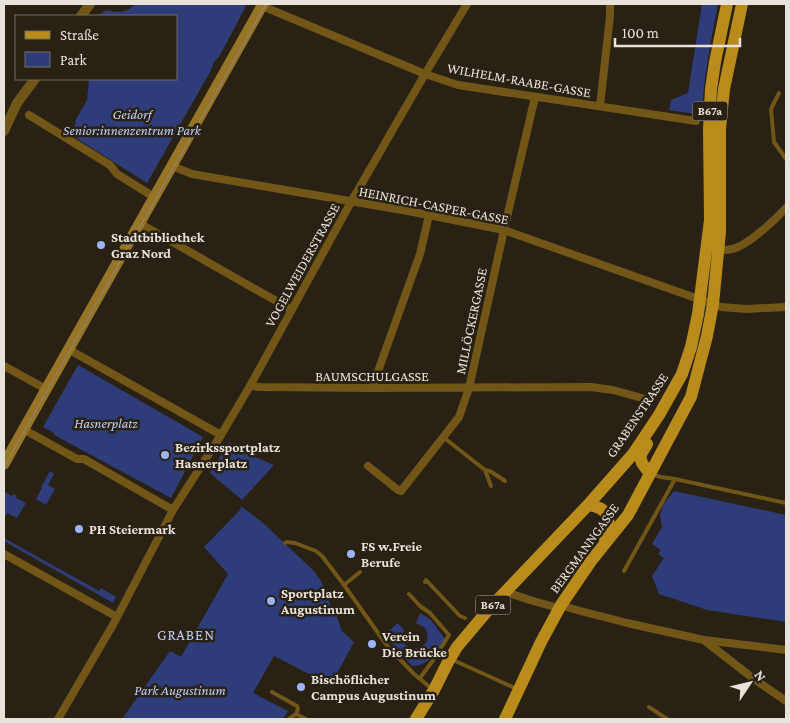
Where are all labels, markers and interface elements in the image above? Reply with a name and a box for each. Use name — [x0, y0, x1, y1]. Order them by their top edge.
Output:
legend — [15, 15, 178, 80]
scale bar — [615, 15, 740, 47]
text: 100 m — [622, 25, 659, 41]
text: Straße — [60, 27, 99, 43]
text: Park — [60, 52, 87, 68]
street label: WILHELM-RAABE-GASSE — [446, 59, 593, 101]
road number: B67a — [692, 102, 728, 120]
park label: Geidorf Senior:innenzentrum Park — [63, 106, 202, 138]
street label: HEINRICH-CASPER-GASSE — [358, 183, 511, 227]
street label: VOGELWEIDERSTRASSE — [261, 200, 343, 330]
place label: Stadtbibliothek Graz Nord — [111, 229, 205, 261]
marker: Stadtbibliothek Graz Nord — [95, 239, 107, 251]
street label: MILLÖCKERGASSE — [452, 266, 490, 376]
street label: BAUMSCHULGASSE — [315, 368, 429, 384]
street label: GRABENSTRASSE — [603, 369, 671, 460]
park label: Hasnerplatz — [74, 415, 138, 431]
place label: Bezirkssportplatz Hasnerplatz — [175, 439, 281, 471]
marker: Bezirkssportplatz Hasnerplatz — [159, 449, 171, 461]
street label: BERGMANNGASSE — [546, 500, 622, 596]
place label: PH Steiermark — [89, 521, 176, 537]
marker: PH Steiermark — [73, 523, 85, 535]
place label: FS w.Freie Berufe — [361, 538, 422, 570]
marker: FS w.Freie Berufe — [345, 548, 357, 560]
place label: Sportplatz Augustinum — [280, 585, 355, 617]
marker: Sportplatz Augustinum — [265, 595, 277, 607]
road number: B67a — [476, 596, 510, 614]
district label: GRABEN — [157, 627, 215, 643]
place label: Verein Die Brücke — [381, 628, 447, 660]
marker: Verein Die Brücke — [366, 638, 378, 650]
north arrow — [725, 658, 775, 708]
text: N — [751, 667, 770, 684]
place label: Bischöflicher Campus Augustinum — [311, 671, 436, 703]
marker: Bischöflicher Campus Augustinum — [295, 681, 307, 693]
park label: Park Augustinum — [134, 682, 226, 698]

